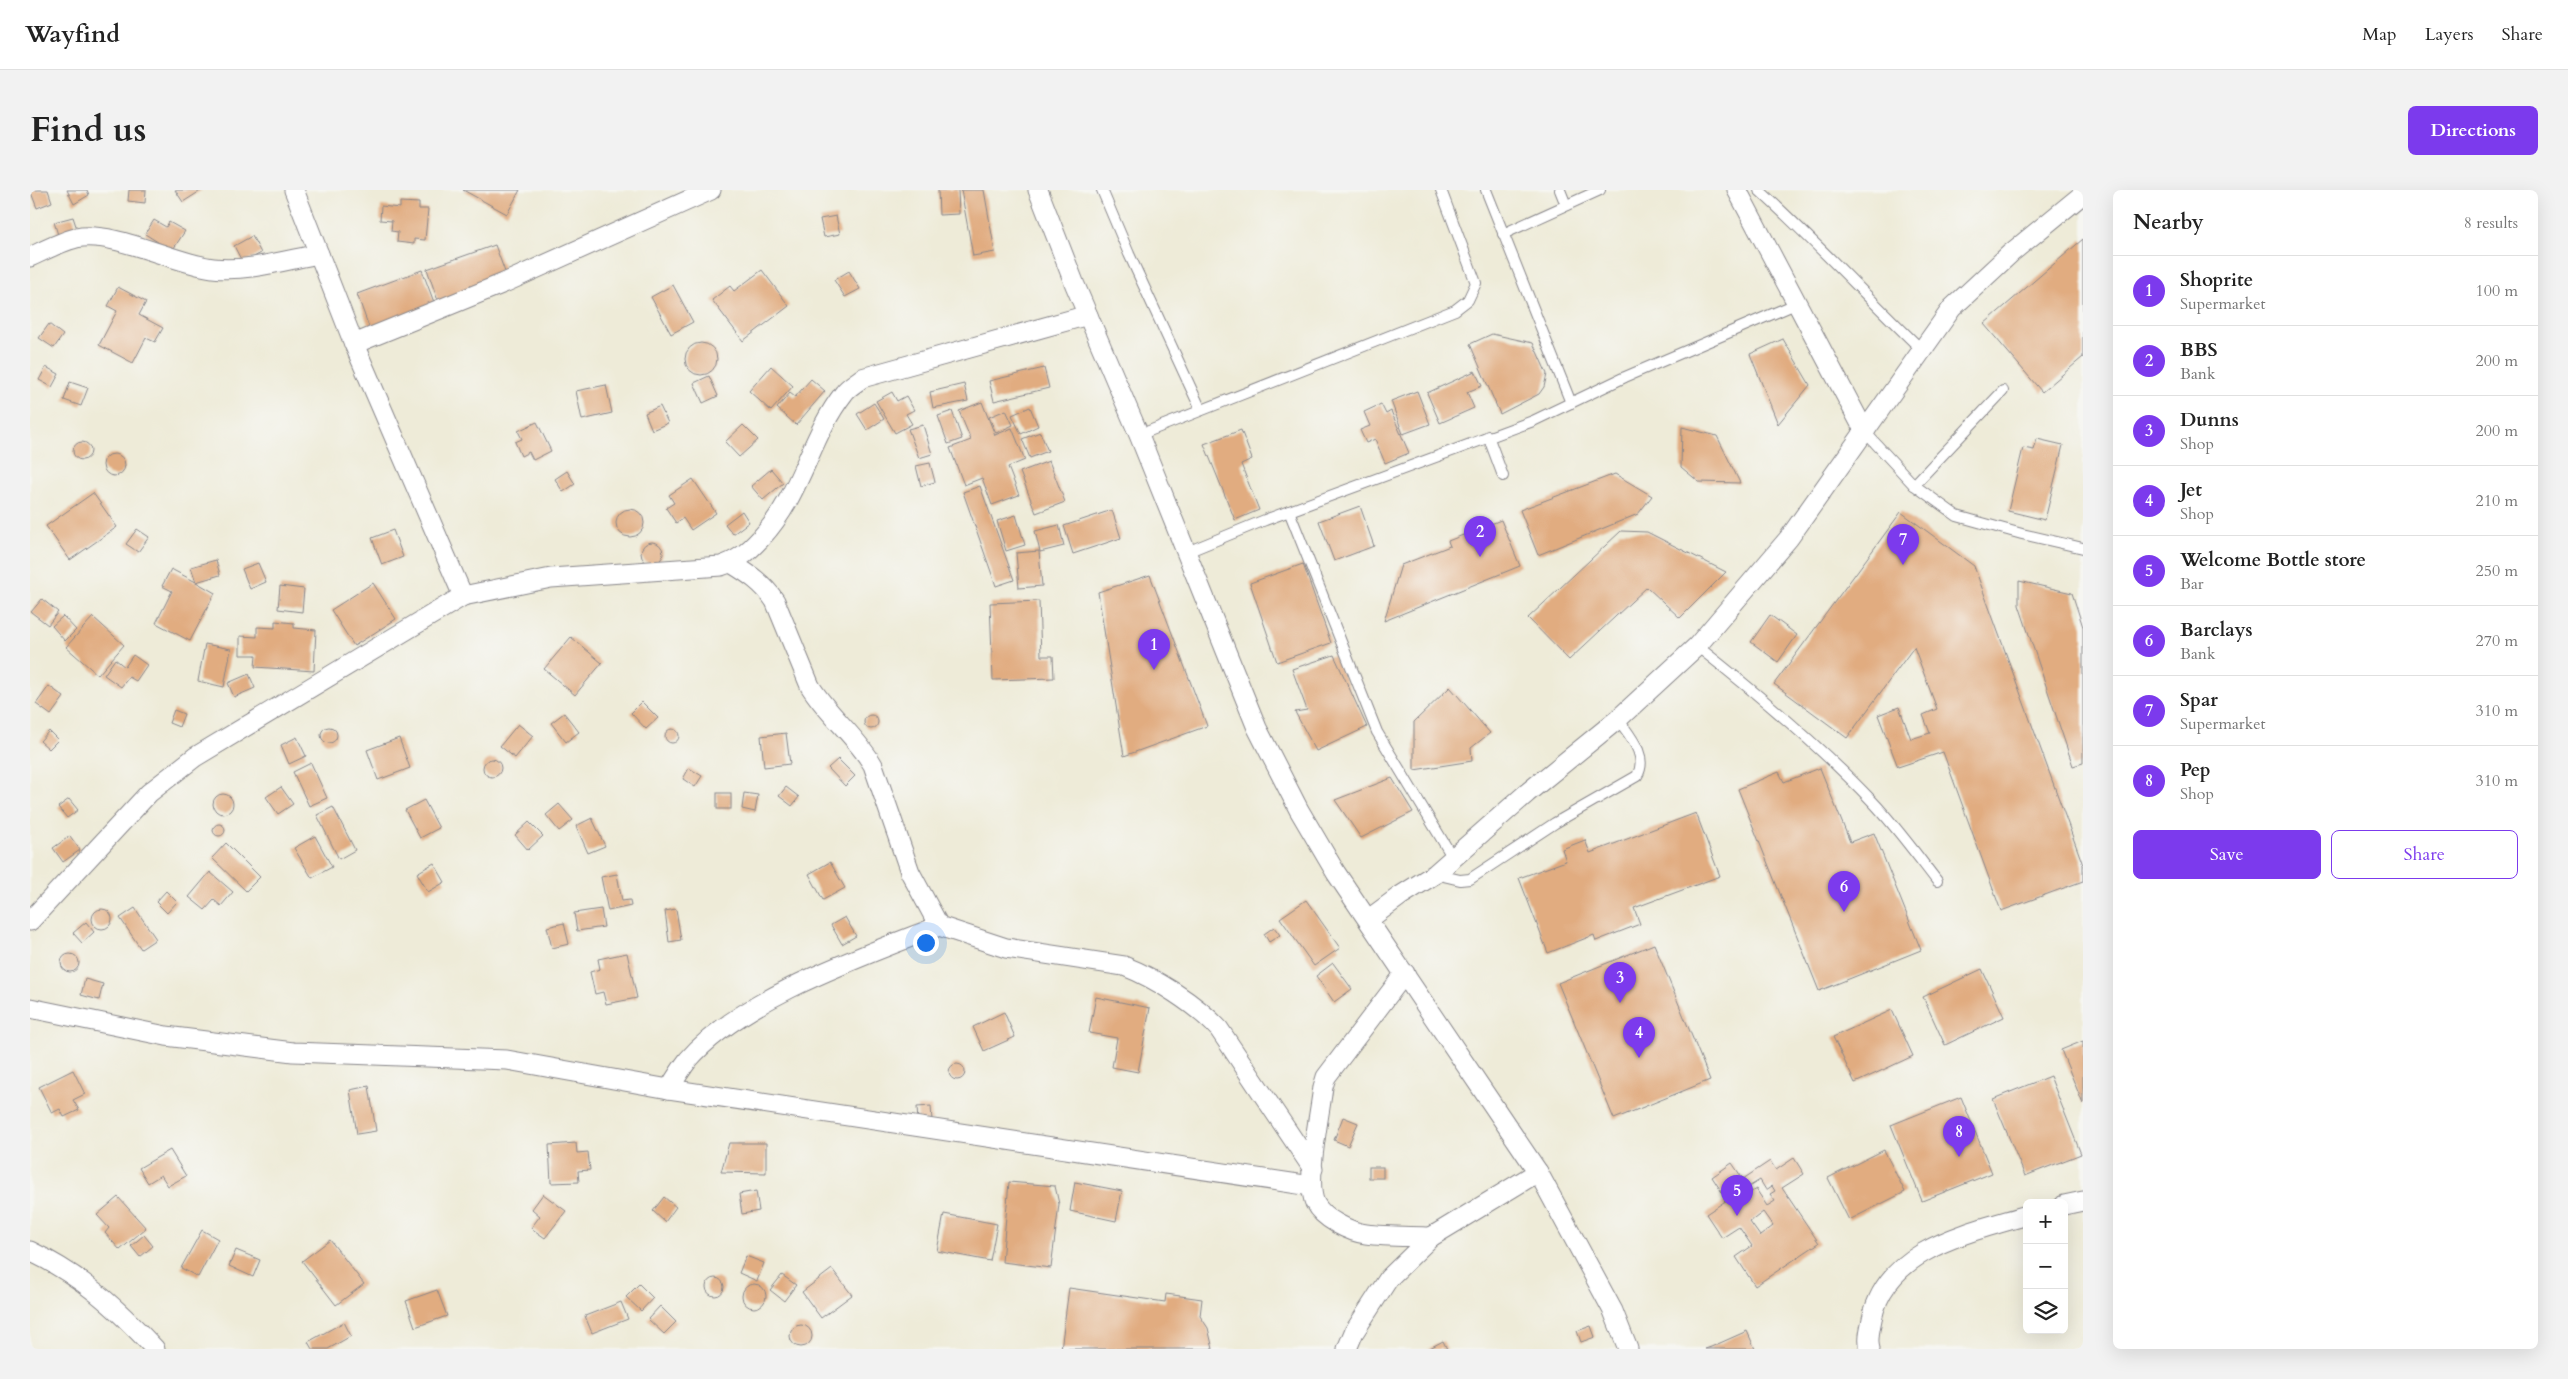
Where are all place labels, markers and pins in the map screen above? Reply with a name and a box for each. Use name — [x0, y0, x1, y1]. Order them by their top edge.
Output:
pin: 2 — [1464, 516, 1496, 557]
pin: 7 — [1887, 524, 1919, 565]
pin: 1 — [1138, 629, 1170, 670]
pin: 6 — [1828, 871, 1860, 912]
pin: 3 — [1604, 962, 1636, 1003]
pin: 4 — [1623, 1017, 1655, 1058]
pin: 8 — [1943, 1116, 1975, 1157]
pin: 5 — [1721, 1175, 1753, 1216]

